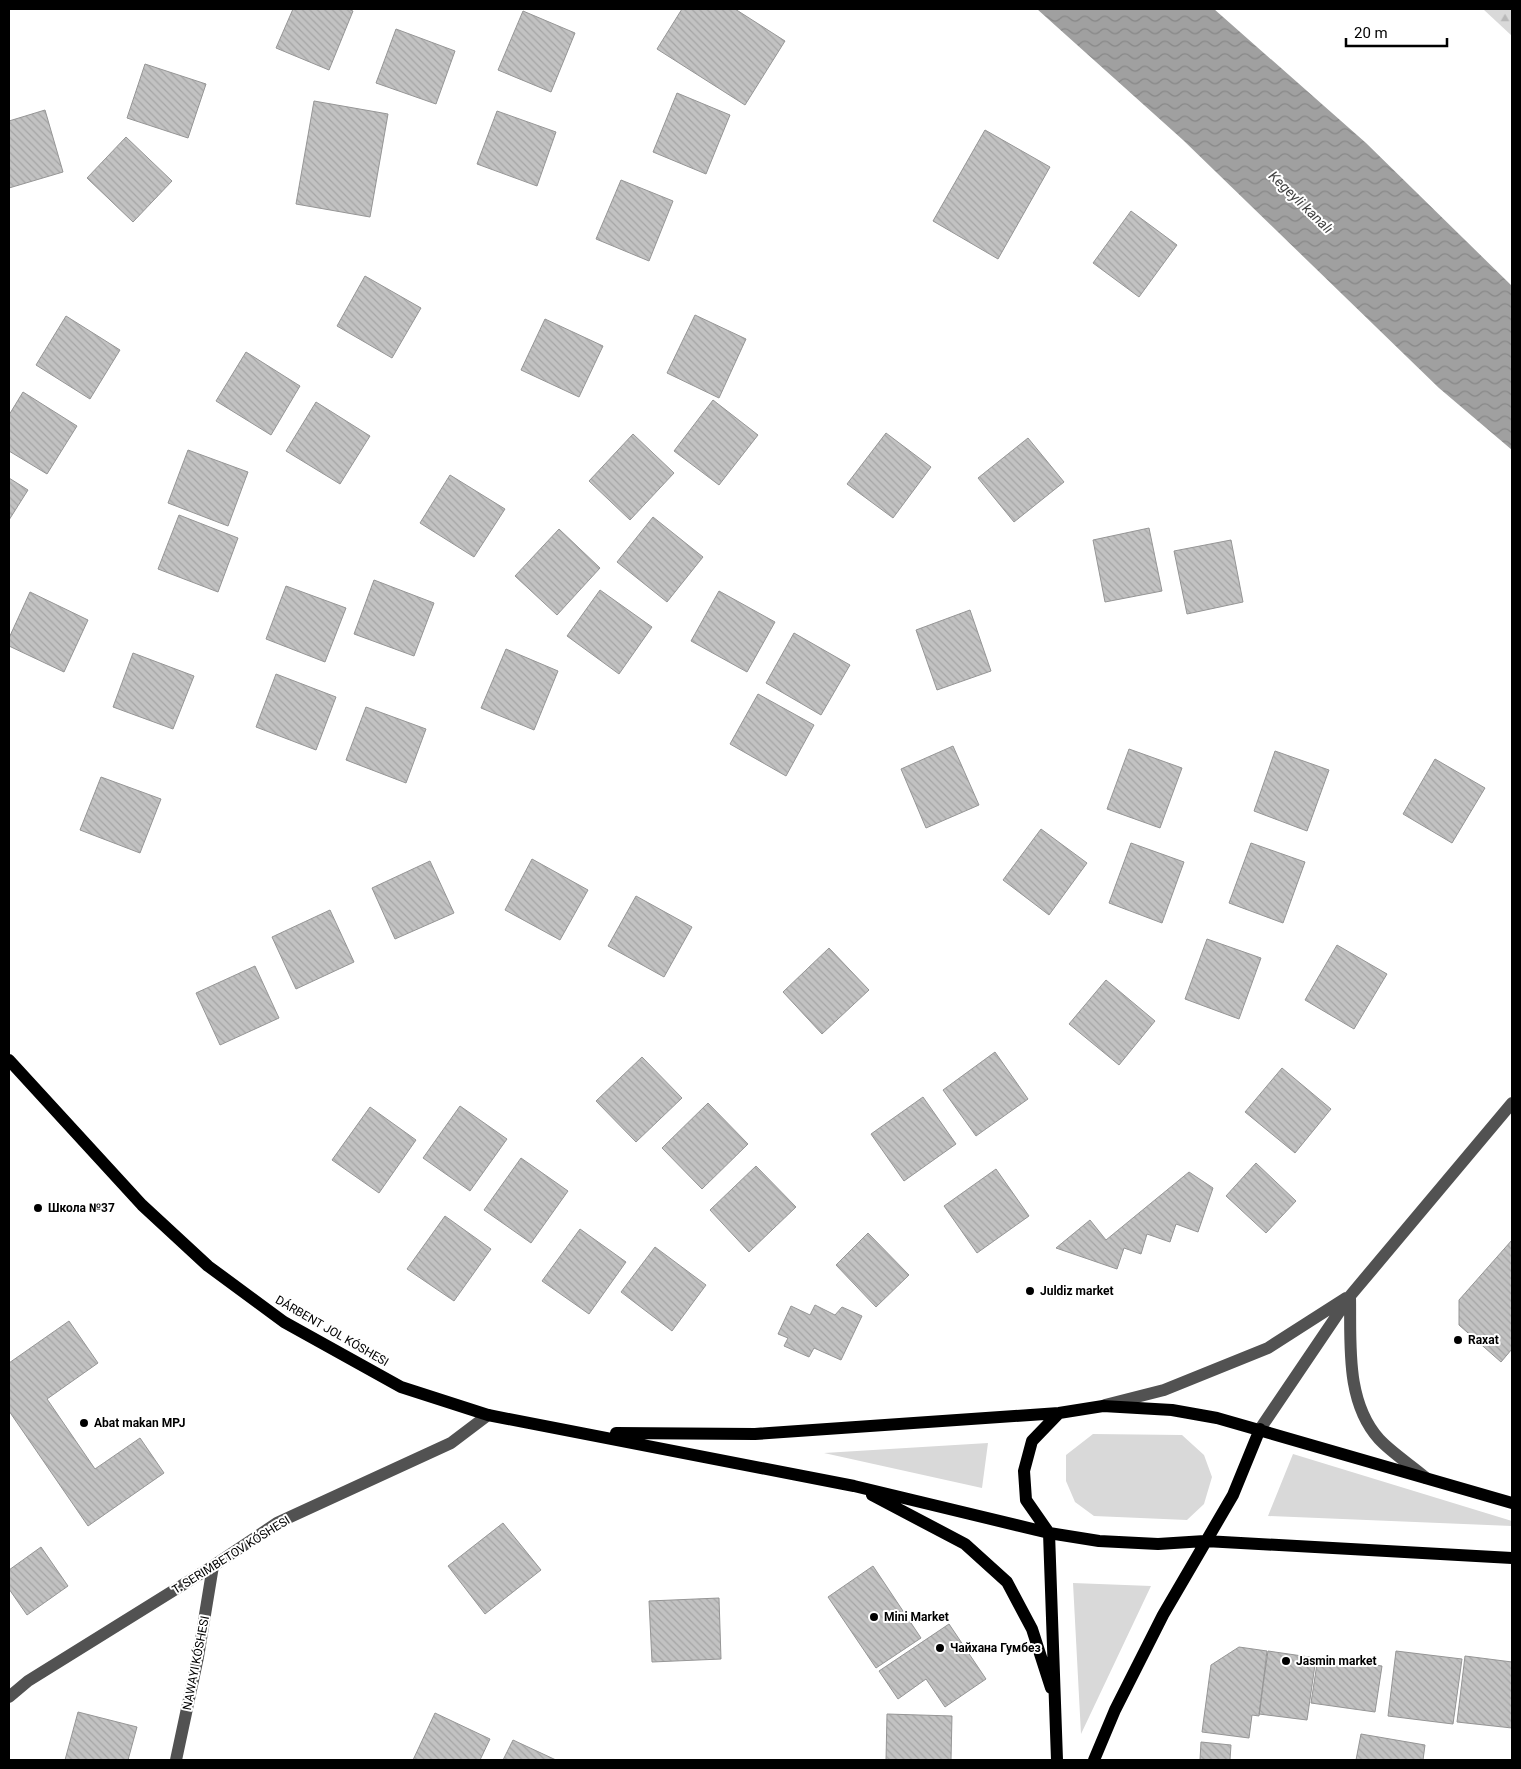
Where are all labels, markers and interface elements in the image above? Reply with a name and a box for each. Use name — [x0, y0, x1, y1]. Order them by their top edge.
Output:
scale bar — [1346, 15, 1447, 47]
text: 20 m — [1354, 24, 1388, 42]
water label: Kegeyli kanalı — [1266, 168, 1336, 236]
place label: Школа №37 — [48, 1201, 115, 1215]
marker: Школа №37 — [32, 1202, 44, 1214]
place label: Juldiz market — [1040, 1284, 1114, 1298]
marker: Juldiz market — [1024, 1285, 1036, 1297]
street label: DÁRBENT JOL KÓSHESI — [273, 1292, 392, 1369]
place label: Raxat — [1468, 1333, 1499, 1347]
marker: Raxat — [1452, 1334, 1464, 1346]
place label: Abat makan MPJ — [94, 1416, 185, 1430]
marker: Abat makan MPJ — [78, 1417, 90, 1429]
street label: T. SERIMBETOV KÓSHESI — [169, 1512, 292, 1597]
place label: Mini Market — [884, 1610, 949, 1624]
marker: Mini Market — [868, 1611, 880, 1623]
street label: NAWAYI KÓSHESI — [179, 1614, 212, 1711]
place label: Чайхана Гумбез — [950, 1641, 1041, 1655]
marker: Чайхана Гумбез — [934, 1642, 946, 1654]
place label: Jasmin market — [1296, 1654, 1377, 1668]
marker: Jasmin market — [1280, 1655, 1292, 1667]

